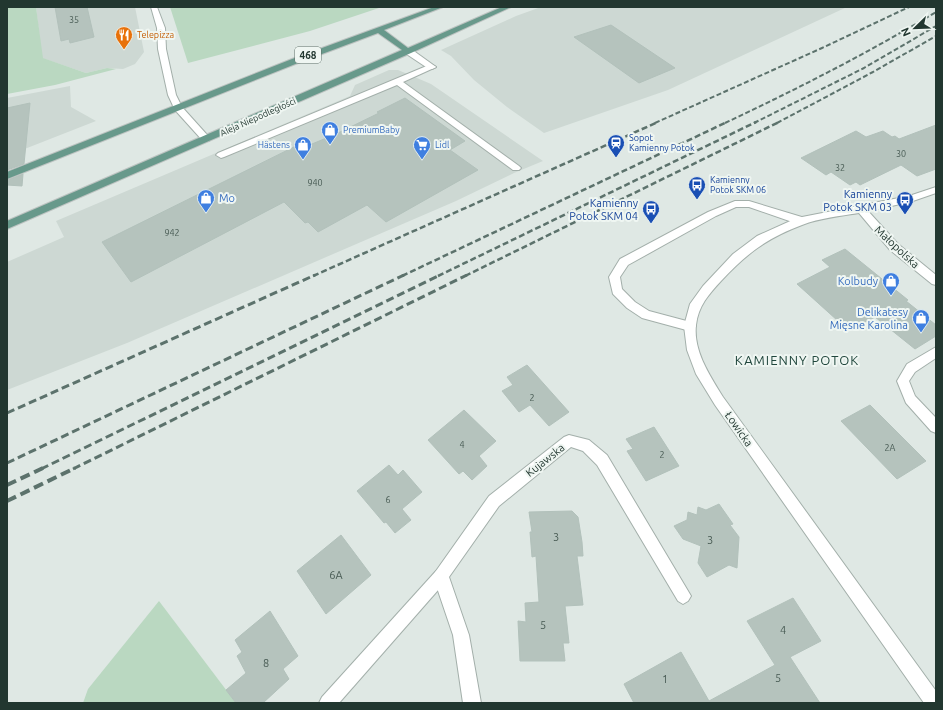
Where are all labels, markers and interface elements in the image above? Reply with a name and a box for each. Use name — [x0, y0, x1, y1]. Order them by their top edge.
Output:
north arrow — [895, 8, 935, 48]
house number: 35 — [69, 15, 79, 25]
restaurant icon: Telepizza — [114, 25, 134, 50]
text: N — [899, 26, 913, 38]
place label: Telepizza — [137, 30, 174, 40]
road number: 468 — [295, 47, 321, 63]
street label: Aleja Niepodległości — [219, 96, 297, 138]
shop icon: PremiumBaby — [320, 120, 340, 145]
place label: PremiumBaby — [343, 125, 400, 135]
station icon: Sopot Kamienny Potok — [606, 133, 626, 158]
place label: Sopot Kamienny Potok — [629, 133, 695, 153]
shop icon: Hästens — [293, 135, 313, 160]
supermarket icon: Lidl — [412, 135, 432, 160]
place label: Hästens — [258, 140, 290, 150]
place label: Lidl — [435, 140, 450, 150]
house number: 30 — [896, 149, 906, 159]
house number: 32 — [835, 163, 845, 173]
bus stop icon: Kamienny Potok SKM 06 — [687, 175, 707, 200]
place label: Kamienny Potok SKM 06 — [710, 175, 766, 195]
house number: 940 — [307, 178, 323, 188]
shop icon: Mo — [196, 188, 216, 213]
place label: Kamienny Potok SKM 03 — [823, 188, 893, 213]
bus stop icon: Kamienny Potok SKM 03 — [895, 190, 915, 215]
place label: Mo — [219, 192, 235, 204]
place label: Kamienny Potok SKM 04 — [569, 197, 639, 222]
bus stop icon: Kamienny Potok SKM 04 — [641, 199, 661, 224]
street label: Małopolska — [872, 223, 922, 271]
house number: 942 — [164, 228, 180, 238]
shop icon: Kolbudy — [881, 271, 901, 296]
place label: Kolbudy — [838, 275, 879, 287]
place label: Delikatesy Mięsne Karolina — [830, 306, 909, 331]
shop icon: Delikatesy Mięsne Karolina — [911, 308, 931, 333]
district label: KAMIENNY POTOK — [735, 353, 859, 367]
house number: 2 — [529, 393, 535, 403]
street label: Łowicka — [723, 409, 755, 449]
house number: 4 — [459, 440, 465, 450]
street label: Kujawska — [523, 441, 567, 479]
house number: 2A — [885, 443, 896, 453]
house number: 2 — [659, 450, 665, 460]
house number: 6 — [385, 495, 391, 505]
house number: 3 — [553, 531, 559, 543]
house number: 3 — [707, 534, 713, 546]
house number: 6A — [329, 569, 344, 581]
house number: 5 — [540, 619, 546, 631]
house number: 4 — [780, 624, 786, 636]
house number: 8 — [263, 657, 269, 669]
house number: 5 — [775, 672, 781, 684]
house number: 1 — [662, 673, 668, 685]

